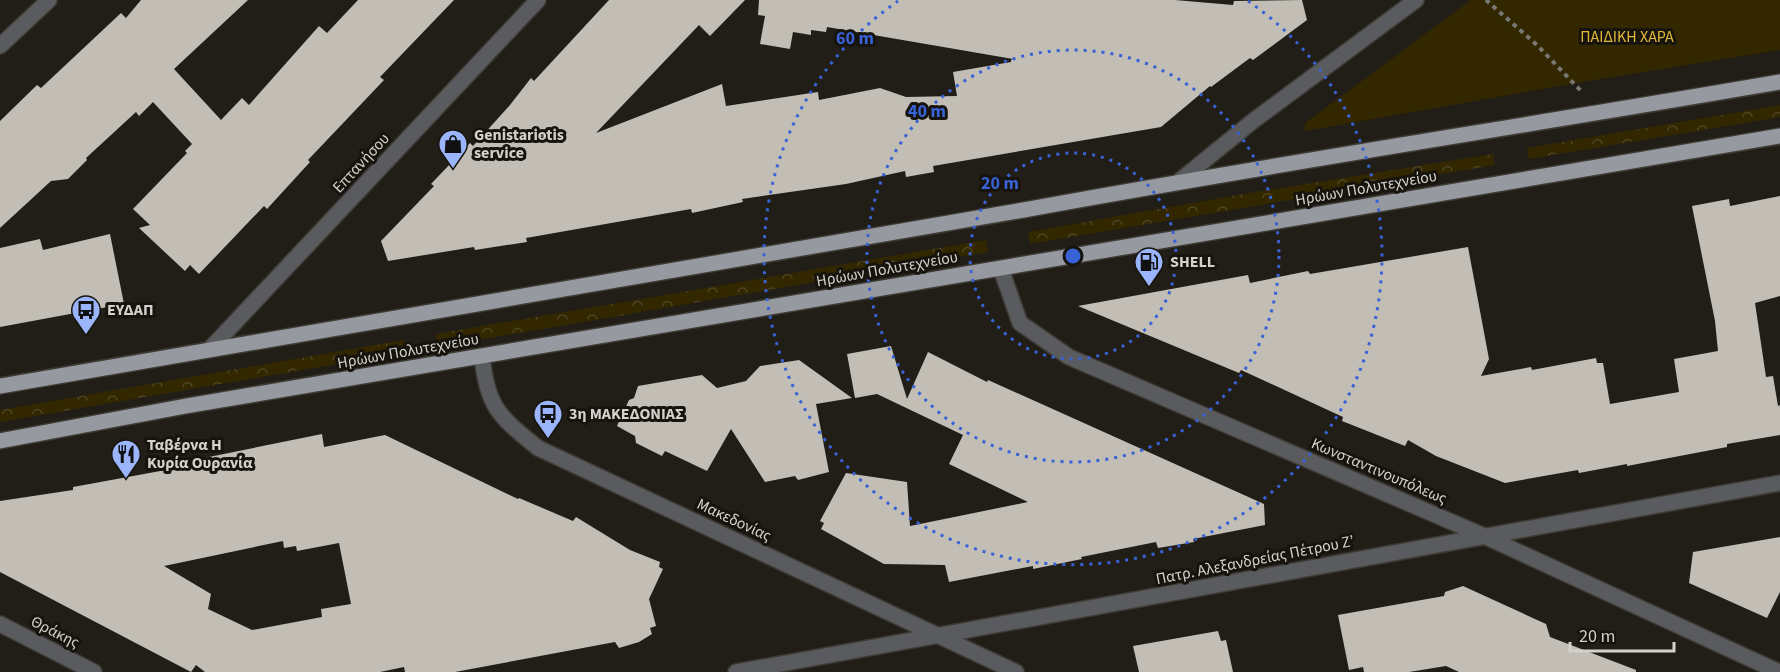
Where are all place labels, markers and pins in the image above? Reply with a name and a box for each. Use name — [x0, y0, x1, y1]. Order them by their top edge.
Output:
place label: Genistariotis service — [474, 124, 564, 164]
shop icon: Genistariotis service — [437, 128, 469, 170]
centre of rings — [1063, 246, 1083, 266]
fuel station icon: SHELL — [1133, 246, 1165, 288]
place label: SHELL — [1170, 251, 1215, 273]
bus stop icon: ΕΥΔΑΠ — [70, 294, 102, 336]
place label: ΕΥΔΑΠ — [107, 299, 154, 321]
bus stop icon: 3η ΜΑΚΕΔΟΝΙΑΣ — [532, 398, 564, 440]
place label: 3η ΜΑΚΕΔΟΝΙΑΣ — [569, 403, 684, 425]
place label: Ταβέρνα Η Κυρία Ουρανία — [147, 434, 253, 474]
restaurant icon: Ταβέρνα Η Κυρία Ουρανία — [110, 438, 142, 480]

